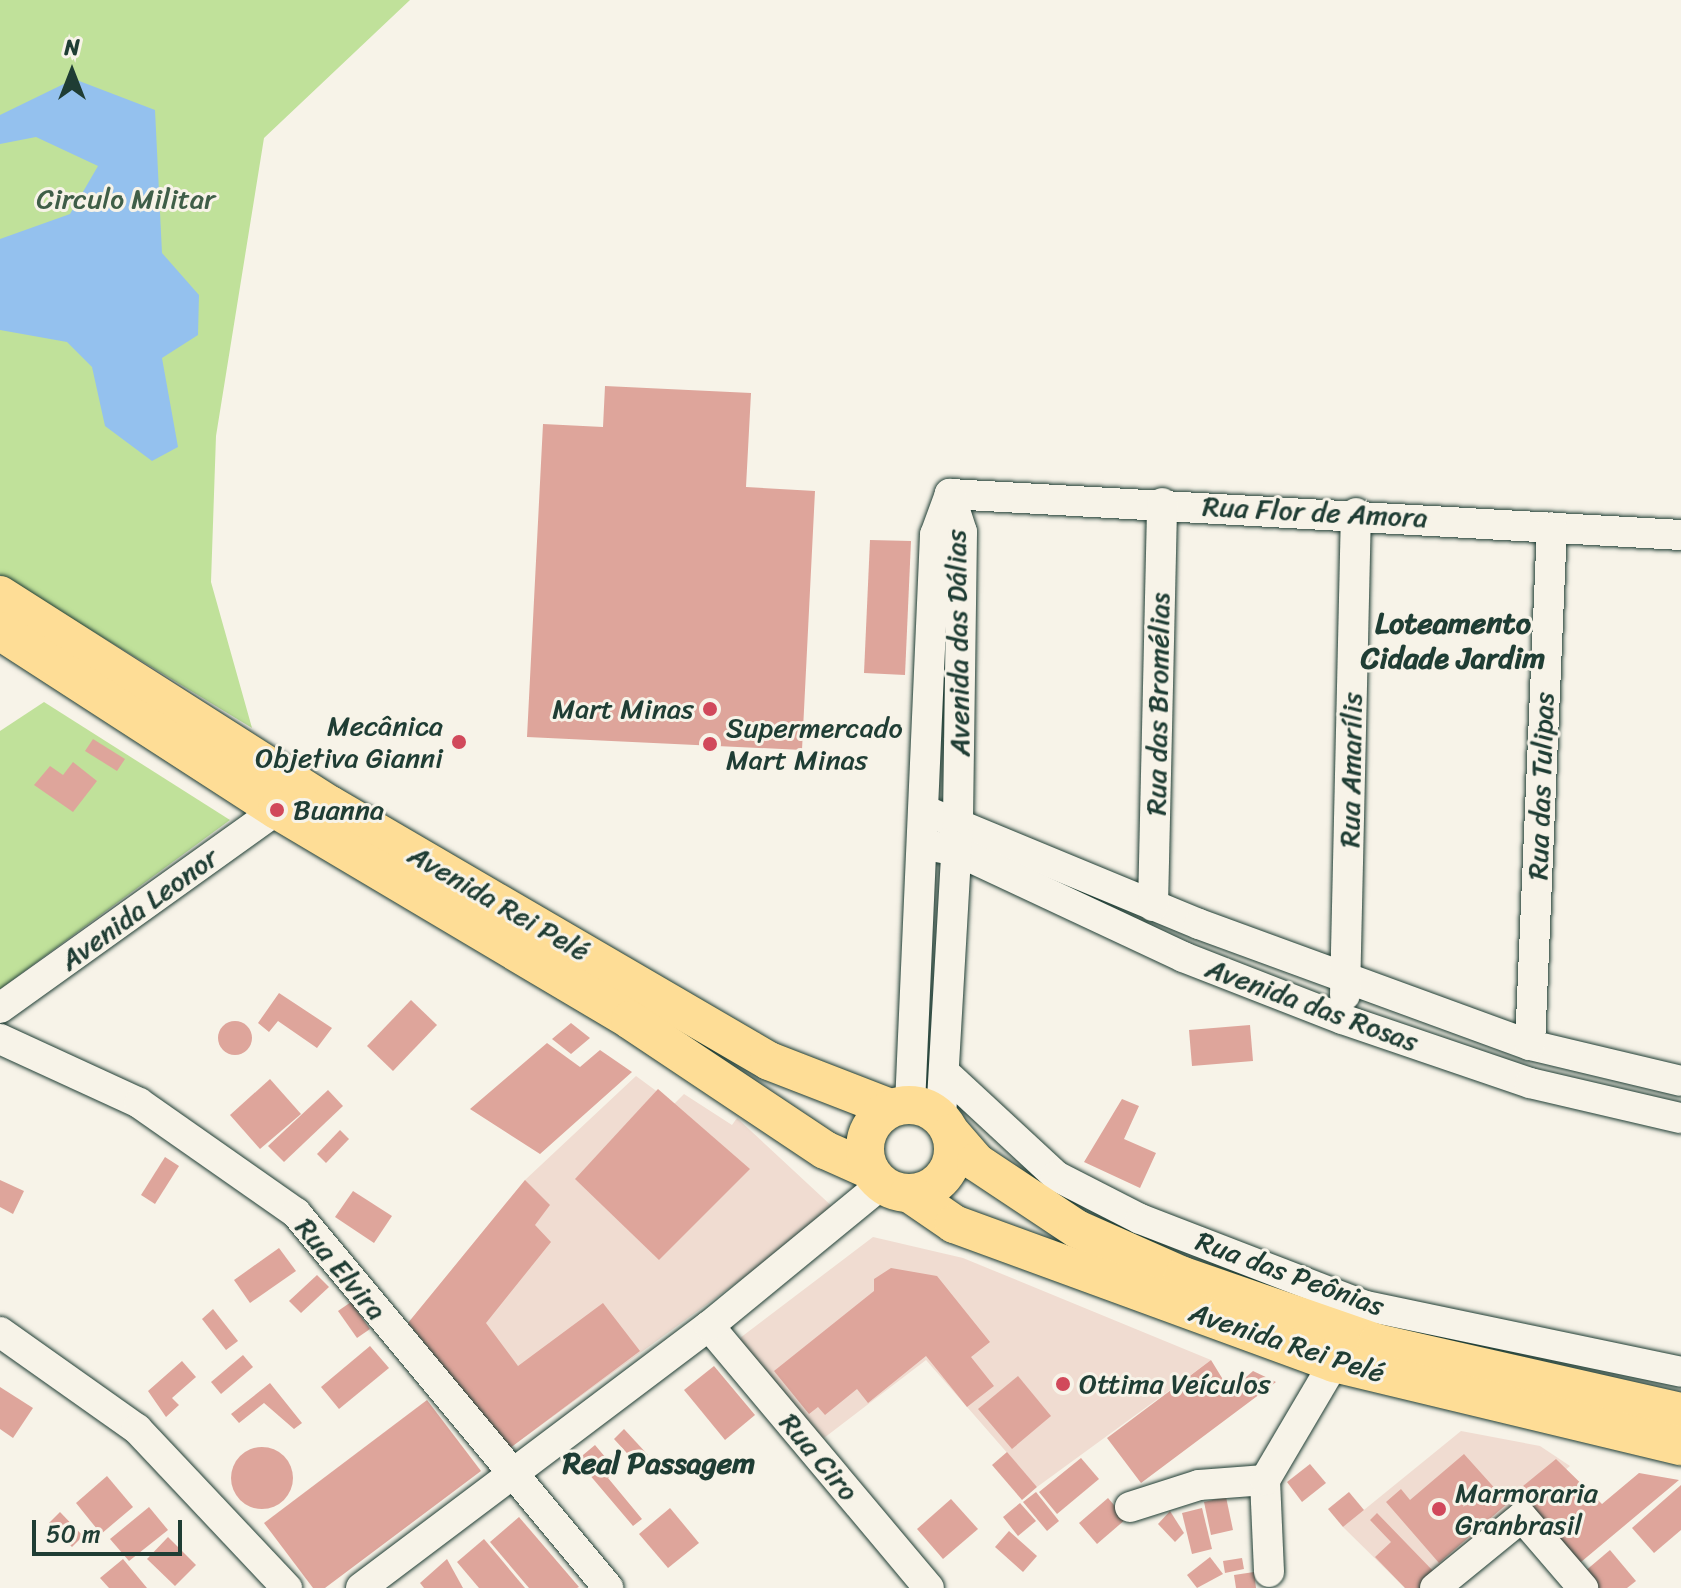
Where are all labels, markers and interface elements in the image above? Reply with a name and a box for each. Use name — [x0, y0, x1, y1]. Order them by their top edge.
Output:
text: N — [64, 28, 80, 67]
north arrow — [32, 32, 112, 112]
park label: Circulo Militar — [37, 182, 215, 216]
street label: Rua Flor de Amora — [1201, 489, 1429, 535]
street label: Avenida das Dálias — [939, 529, 977, 757]
street label: Rua das Bromélias — [1139, 592, 1177, 816]
district label: Loteamento Cidade Jardim — [1361, 605, 1545, 676]
place label: Mart Minas — [553, 692, 694, 726]
street label: Rua Amarílis — [1333, 692, 1369, 848]
street label: Rua das Tulipas — [1521, 692, 1561, 880]
marker: Mart Minas — [701, 700, 719, 718]
place label: Mecânica Objetiva Gianni — [255, 709, 443, 775]
place label: Supermercado Mart Minas — [726, 711, 903, 777]
marker: Mecânica Objetiva Gianni — [450, 733, 468, 751]
marker: Supermercado Mart Minas — [701, 735, 719, 753]
place label: Buanna — [293, 793, 384, 827]
marker: Buanna — [268, 801, 286, 819]
street label: Avenida Rei Pelé — [402, 837, 596, 969]
street label: Avenida Leonor — [54, 841, 224, 977]
street label: Avenida das Rosas — [1201, 951, 1423, 1059]
street label: Rua Elvira — [289, 1211, 393, 1327]
street label: Rua das Peônias — [1191, 1224, 1389, 1324]
street label: Avenida Rei Pelé — [1184, 1295, 1390, 1391]
place label: Ottima Veículos — [1079, 1367, 1270, 1401]
marker: Ottima Veículos — [1054, 1375, 1072, 1393]
street label: Rua Ciro — [773, 1406, 865, 1508]
district label: Real Passagem — [562, 1445, 756, 1481]
place label: Marmoraria Granbrasil — [1455, 1476, 1598, 1542]
marker: Marmoraria Granbrasil — [1430, 1500, 1448, 1518]
scale bar — [36, 1504, 186, 1554]
text: 50 m — [46, 1513, 101, 1555]

